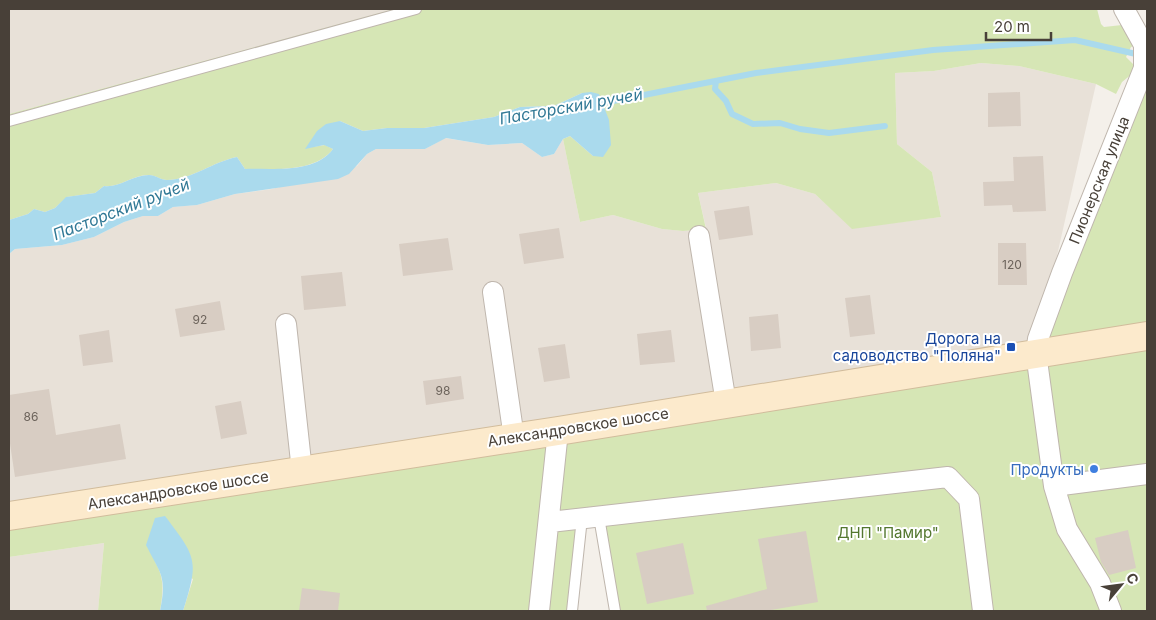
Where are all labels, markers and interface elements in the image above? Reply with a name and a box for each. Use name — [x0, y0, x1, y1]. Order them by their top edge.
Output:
scale bar — [986, 10, 1051, 42]
text: 20 m — [994, 17, 1030, 36]
water label: Пасторский ручей — [498, 84, 644, 128]
street label: Пионерская улица — [1065, 113, 1133, 247]
water label: Пасторский ручей — [50, 174, 192, 244]
house number: 120 — [1002, 257, 1022, 272]
house number: 92 — [193, 312, 207, 327]
place label: Дорога на садоводство "Поляна" — [833, 329, 1001, 365]
marker: Дорога на садоводство "Поляна" — [1005, 341, 1017, 353]
house number: 98 — [436, 383, 450, 398]
street label: Александровское шоссе — [486, 403, 670, 451]
house number: 86 — [24, 409, 38, 424]
place label: Продукты — [1010, 460, 1084, 479]
marker: Продукты — [1088, 463, 1100, 475]
street label: Александровское шоссе — [86, 466, 270, 514]
park label: ДНП "Памир" — [837, 523, 939, 542]
north arrow — [1096, 560, 1146, 610]
text: С — [1123, 570, 1143, 587]

